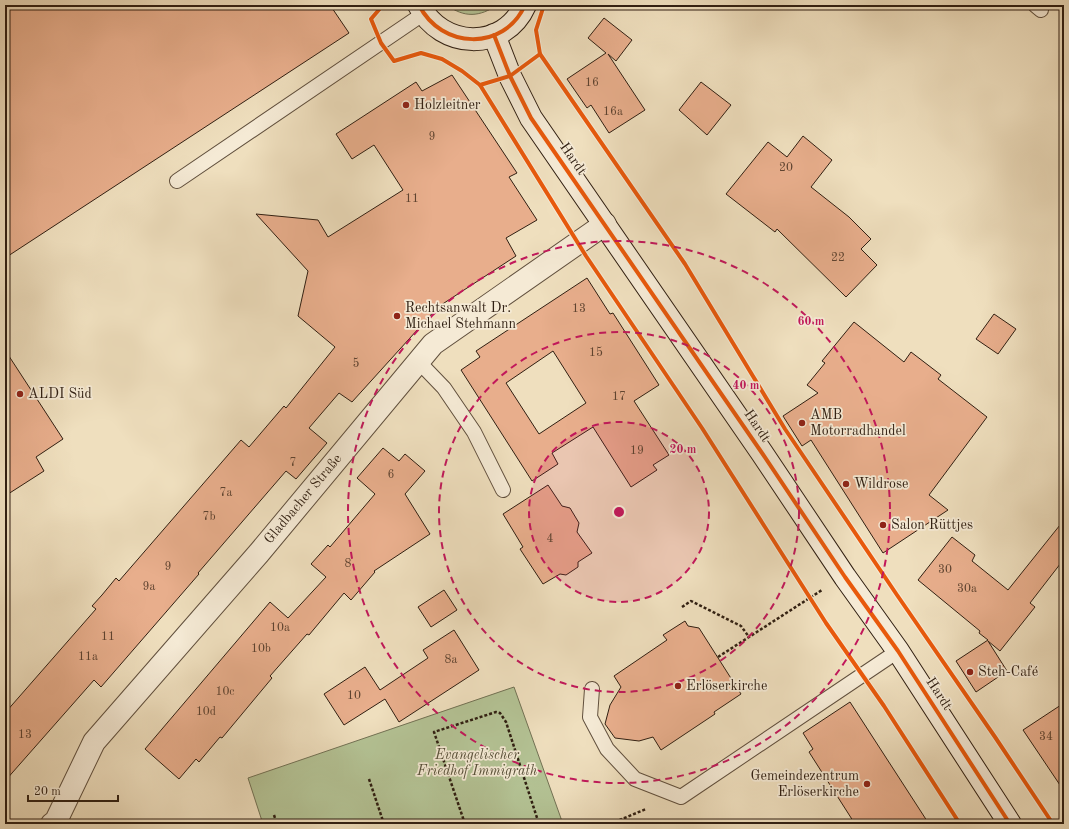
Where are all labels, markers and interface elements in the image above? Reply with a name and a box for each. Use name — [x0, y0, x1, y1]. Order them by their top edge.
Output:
house number: 16 — [585, 77, 599, 89]
place label: Holzleitner — [414, 98, 481, 112]
marker: Holzleitner — [401, 100, 411, 110]
house number: 16a — [603, 106, 623, 118]
house number: 9 — [429, 131, 435, 143]
street label: Hardt — [557, 140, 589, 178]
house number: 20 — [779, 162, 793, 174]
house number: 11 — [405, 193, 419, 205]
house number: 22 — [831, 252, 845, 264]
place label: Rechtsanwalt Dr. Michael Stehmann — [405, 301, 517, 331]
house number: 13 — [572, 303, 586, 315]
marker: Rechtsanwalt Dr. Michael Stehmann — [392, 311, 402, 321]
text: 60 m — [798, 316, 825, 328]
house number: 15 — [589, 346, 603, 359]
house number: 5 — [353, 357, 360, 370]
text: 40 m — [733, 380, 760, 392]
place label: ALDI Süd — [28, 387, 92, 401]
marker: ALDI Süd — [15, 389, 25, 399]
house number: 17 — [612, 391, 626, 403]
street label: Hardt — [741, 407, 773, 445]
place label: AMB Motorradhandel — [810, 408, 906, 438]
marker: AMB Motorradhandel — [797, 418, 807, 428]
text: 20 m — [670, 444, 697, 456]
house number: 19 — [630, 445, 644, 457]
street label: Gladbacher Straße — [262, 452, 344, 546]
house number: 7 — [290, 457, 296, 469]
house number: 6 — [388, 469, 395, 481]
place label: Wildrose — [854, 477, 908, 491]
marker: Wildrose — [841, 479, 851, 489]
house number: 7a — [220, 487, 233, 499]
centre of rings — [612, 505, 626, 519]
house number: 7b — [202, 511, 216, 523]
place label: Salon Rüttjes — [891, 518, 973, 532]
marker: Salon Rüttjes — [878, 520, 888, 530]
house number: 4 — [547, 533, 554, 545]
house number: 8 — [345, 558, 352, 570]
house number: 9 — [165, 561, 171, 573]
house number: 30 — [938, 564, 952, 576]
house number: 9a — [143, 581, 156, 593]
house number: 30a — [957, 583, 977, 595]
house number: 10a — [270, 622, 290, 634]
house number: 11 — [101, 631, 115, 643]
house number: 10b — [251, 643, 271, 655]
house number: 11a — [78, 651, 98, 663]
house number: 8a — [445, 654, 458, 666]
place label: Steh-Café — [978, 665, 1038, 679]
marker: Steh-Café — [965, 667, 975, 677]
street label: Hardt — [923, 675, 955, 713]
place label: Erlöserkirche — [686, 679, 767, 693]
marker: Erlöserkirche — [673, 681, 683, 691]
house number: 10c — [215, 686, 235, 698]
house number: 10 — [347, 690, 361, 702]
house number: 10d — [196, 706, 216, 718]
house number: 13 — [18, 729, 32, 741]
house number: 34 — [1039, 731, 1053, 743]
park label: Evangelischer Friedhof Immigrath — [416, 748, 537, 779]
place label: Gemeindezentrum Erlöserkirche — [750, 769, 859, 799]
scale bar — [28, 777, 118, 803]
marker: Gemeindezentrum Erlöserkirche — [862, 779, 872, 789]
text: 20 m — [34, 786, 61, 798]

